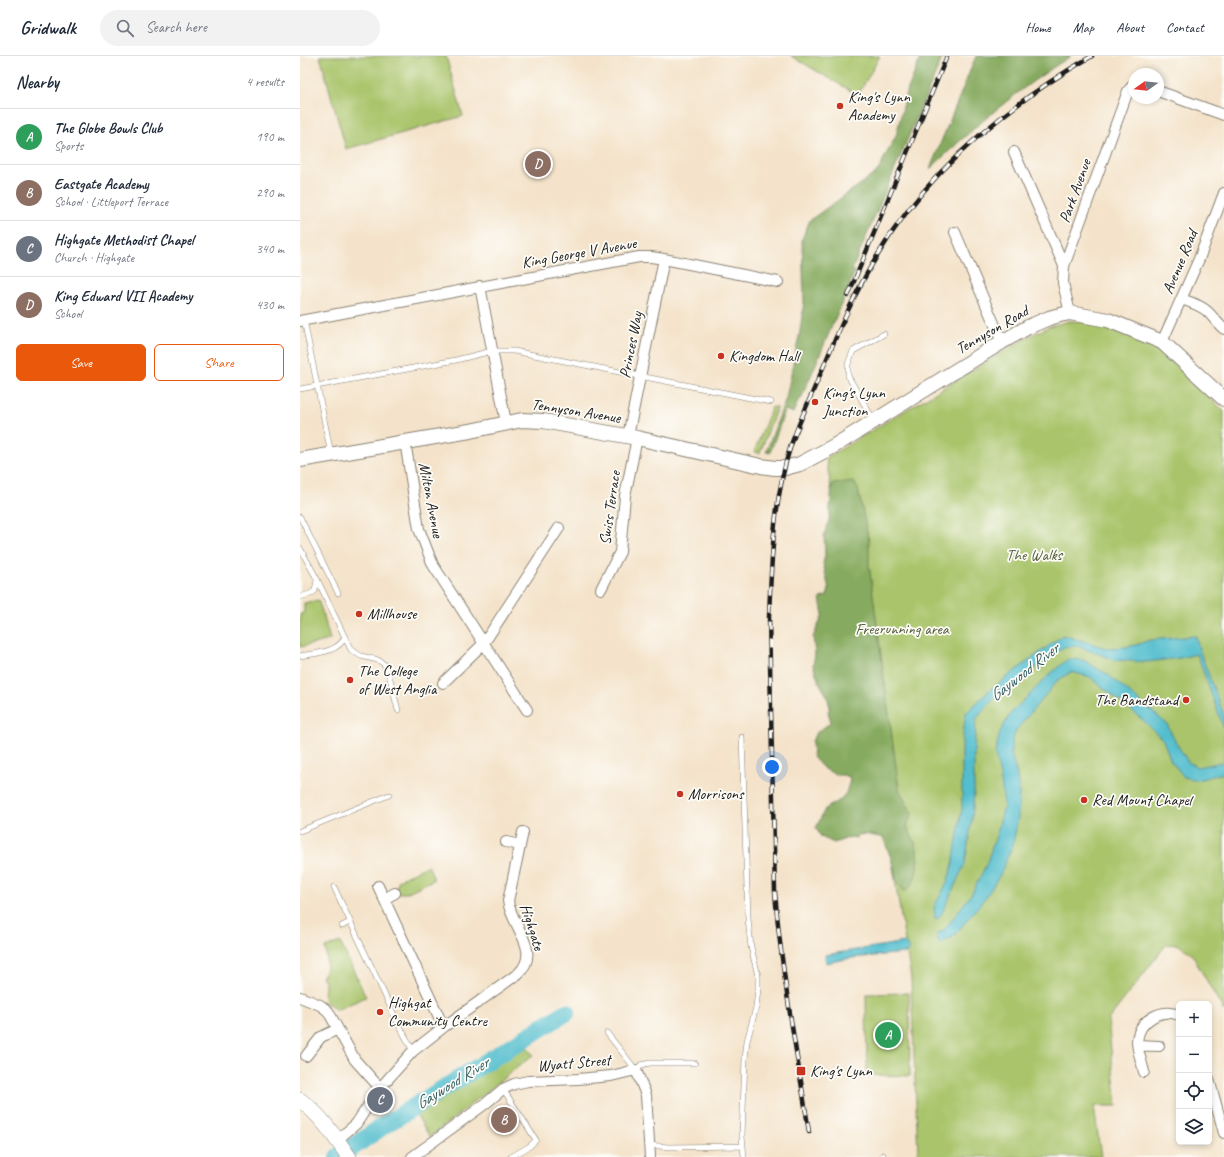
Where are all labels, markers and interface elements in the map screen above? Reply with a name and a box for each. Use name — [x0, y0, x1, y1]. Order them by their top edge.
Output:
search box — [100, 10, 380, 46]
text: Gridwalk — [20, 16, 76, 40]
icon: search — [114, 17, 136, 39]
text: Search here — [146, 18, 207, 37]
text: Home — [1025, 19, 1051, 36]
text: Map — [1073, 19, 1094, 36]
text: About — [1116, 19, 1144, 36]
text: Contact — [1166, 19, 1204, 36]
north arrow — [1128, 68, 1164, 104]
text: Nearby — [16, 72, 59, 93]
text: 4 results — [246, 74, 284, 90]
place label: King's Lynn Academy — [848, 87, 911, 125]
marker: King's Lynn Academy — [835, 101, 845, 111]
text: The Globe Bowls Club — [54, 119, 162, 138]
text: A — [26, 129, 32, 145]
text: 190 m — [256, 129, 284, 145]
text: Sports — [54, 138, 83, 154]
pin: D — [525, 149, 551, 179]
street label: Park Avenue — [1054, 155, 1096, 225]
text: Eastgate Academy — [54, 175, 149, 194]
text: B — [26, 185, 32, 201]
text: 290 m — [256, 185, 284, 201]
text: School · Littleport Terrace — [54, 194, 168, 210]
street label: Avenue Road — [1158, 225, 1203, 297]
text: Highgate Methodist Chapel — [54, 231, 194, 250]
street label: King George V Avenue — [520, 233, 640, 273]
text: C — [26, 241, 32, 257]
text: 340 m — [256, 241, 284, 257]
text: Church · Highgate — [54, 250, 134, 266]
text: King Edward VII Academy — [54, 287, 192, 306]
text: D — [25, 297, 33, 313]
text: 430 m — [256, 297, 284, 313]
street label: Tennyson Road — [952, 300, 1034, 359]
text: School — [54, 306, 82, 322]
street label: Princes Way — [615, 308, 648, 380]
button: Save — [16, 344, 146, 381]
button: Share — [154, 344, 284, 381]
place label: Kingdom Hall — [729, 346, 802, 366]
marker: Kingdom Hall — [716, 351, 726, 361]
place label: King's Lynn Junction — [822, 383, 886, 421]
street label: Tennyson Avenue — [530, 394, 624, 428]
marker: King's Lynn Junction — [810, 397, 820, 407]
street label: Milton Avenue — [414, 461, 448, 541]
street label: Swiss Terrace — [595, 468, 625, 546]
park label: The Walks — [1006, 545, 1064, 565]
place label: Millhouse — [367, 604, 418, 624]
marker: Millhouse — [354, 609, 364, 619]
park label: Freerunning area — [855, 619, 950, 639]
water label: Gaywood River — [985, 637, 1065, 706]
place label: The College of West Anglia — [358, 661, 438, 699]
marker: The College of West Anglia — [345, 675, 355, 685]
place label: The Bandstand — [1095, 690, 1181, 710]
marker: The Bandstand — [1181, 695, 1191, 705]
your location — [762, 757, 782, 777]
place label: Morrisons — [688, 784, 745, 804]
marker: Morrisons — [675, 789, 685, 799]
place label: Red Mount Chapel — [1092, 790, 1195, 810]
marker: Red Mount Chapel — [1079, 795, 1089, 805]
street label: Highgate — [515, 901, 549, 954]
place label: Highgat Community Centre — [388, 993, 489, 1031]
map controls — [1176, 1001, 1212, 1145]
button: + — [1176, 1001, 1212, 1037]
marker: Highgat Community Centre — [375, 1007, 385, 1017]
pin: A — [875, 1020, 901, 1050]
button: − — [1176, 1037, 1212, 1073]
street label: Wyatt Street — [537, 1050, 614, 1076]
water label: Gaywood River — [411, 1051, 495, 1114]
place label: King's Lynn — [810, 1061, 873, 1081]
marker: King's Lynn — [795, 1065, 807, 1077]
button: locate — [1176, 1073, 1212, 1109]
pin: C — [367, 1085, 393, 1115]
pin: B — [491, 1105, 517, 1135]
button: layers — [1176, 1109, 1212, 1145]

